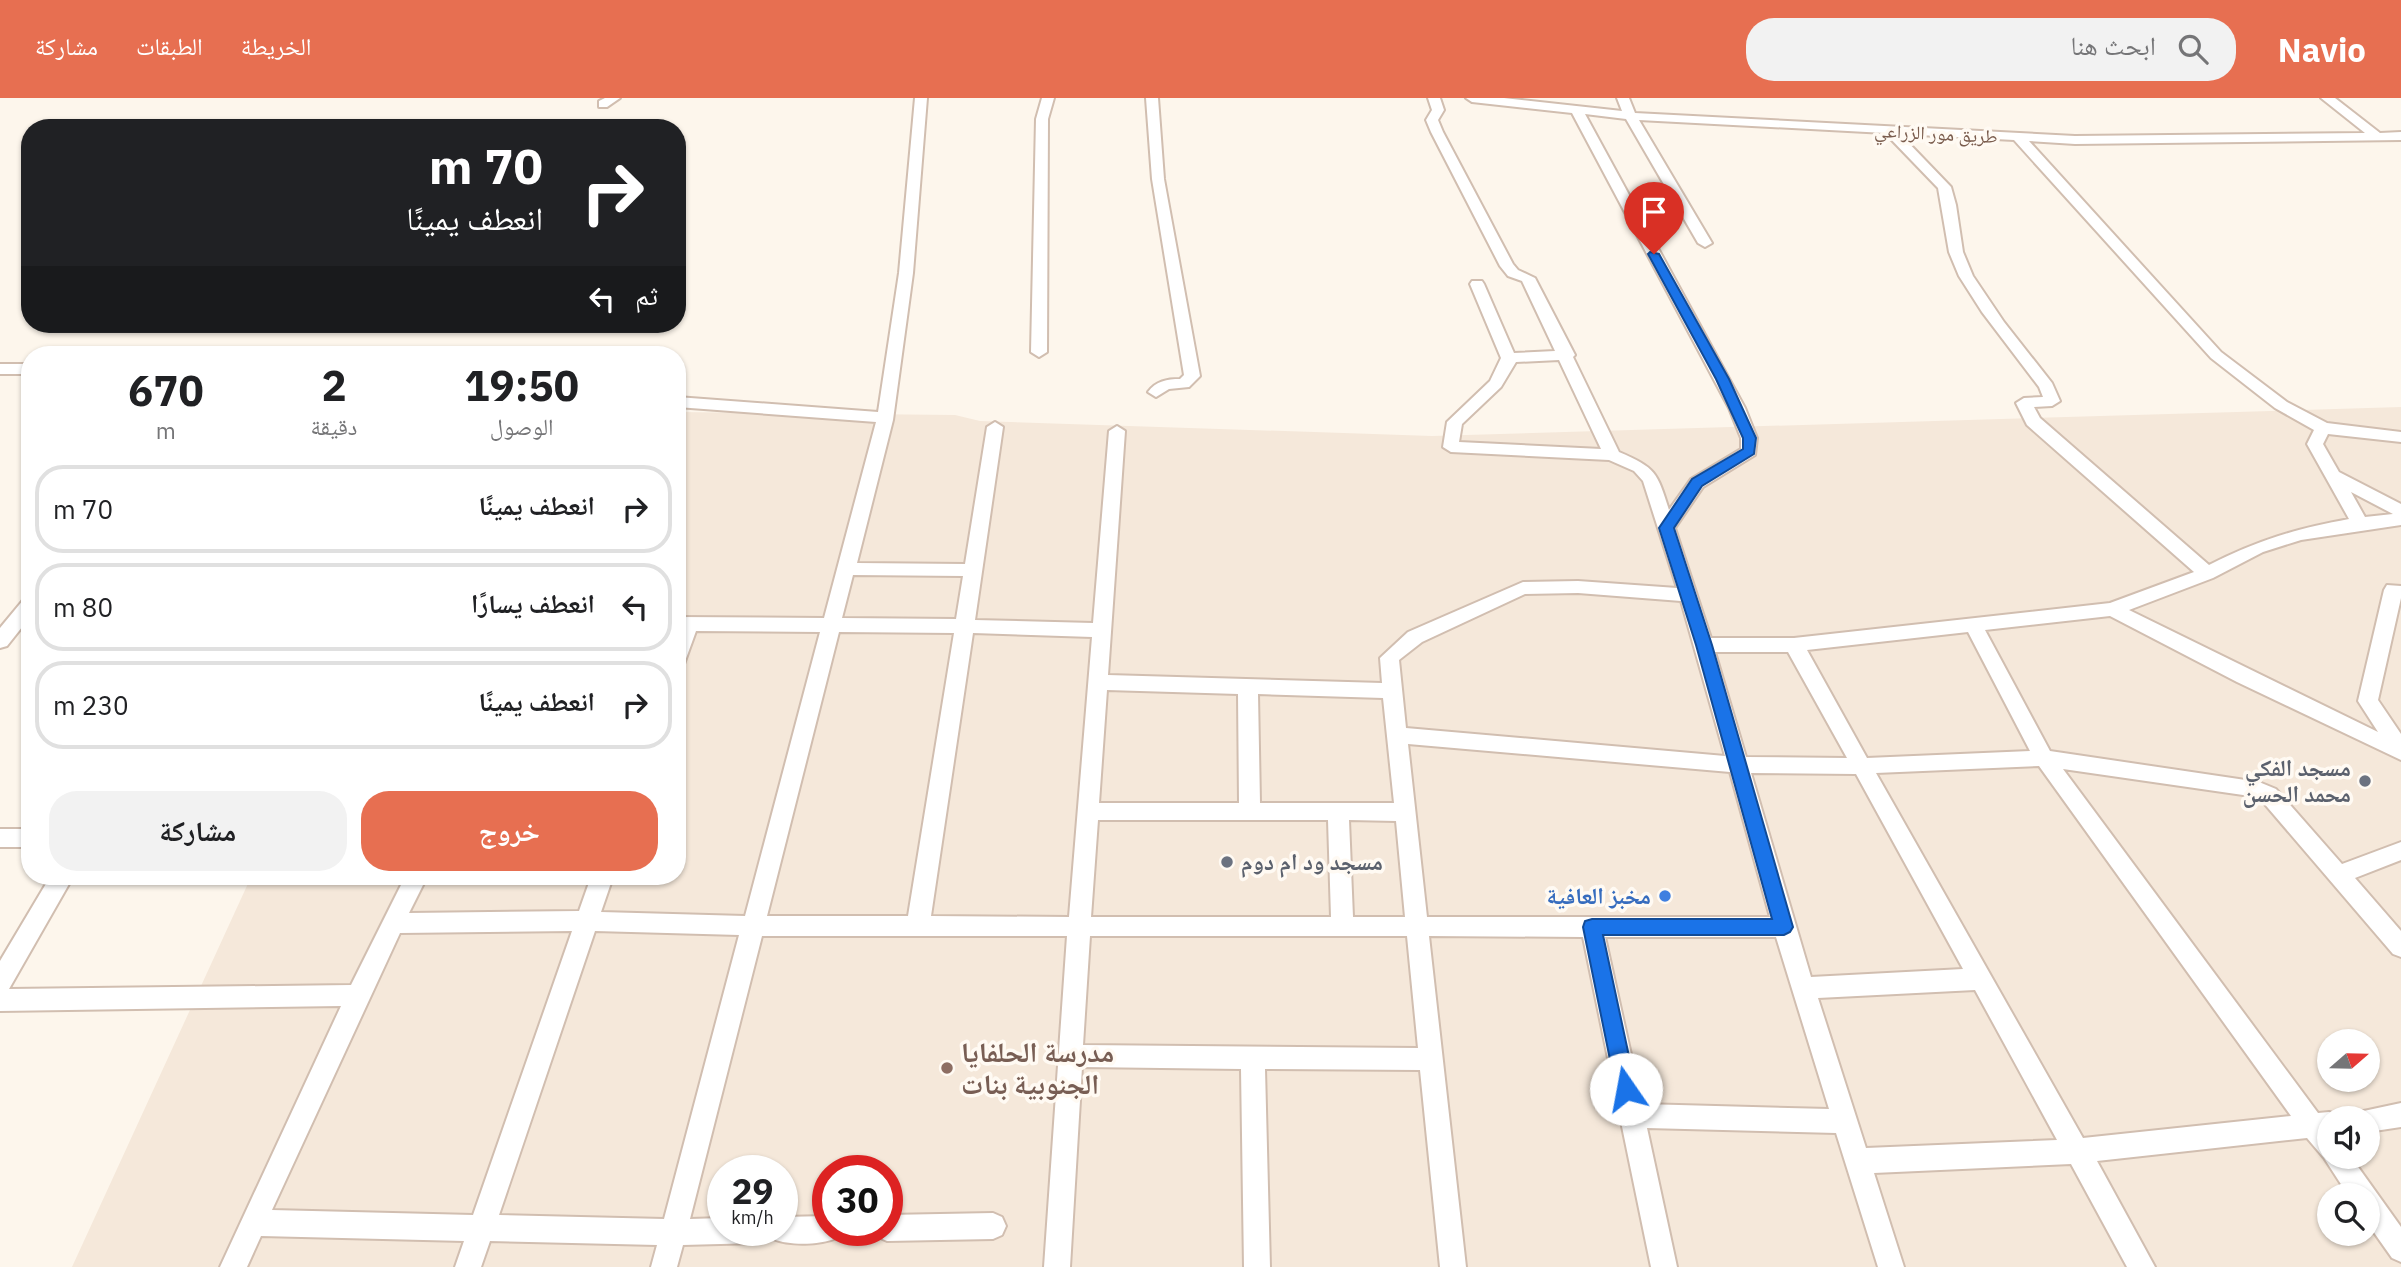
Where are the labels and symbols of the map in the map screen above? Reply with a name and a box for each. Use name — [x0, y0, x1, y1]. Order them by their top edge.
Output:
street label: طريق مور الزراعي — [1873, 118, 1998, 152]
pin — [1624, 182, 1684, 254]
place label: مسجد الفكي محمد الحسن — [2242, 752, 2351, 808]
marker: مسجد الفكي محمد الحسن — [2357, 773, 2373, 789]
place label: مسجد ود ام دوم — [1241, 846, 1383, 878]
marker: مسجد ود ام دوم — [1219, 854, 1235, 870]
place label: مخبز العافية — [1547, 880, 1651, 910]
marker: مخبز العافية — [1657, 888, 1673, 904]
north arrow — [2317, 1029, 2380, 1092]
place label: مدرسة الحلفايا الجنوبية بنات — [961, 1033, 1114, 1102]
position arrow — [1589, 1052, 1663, 1126]
marker: مدرسة الحلفايا الجنوبية بنات — [939, 1060, 955, 1076]
speed limit sign: 30 — [812, 1155, 903, 1246]

